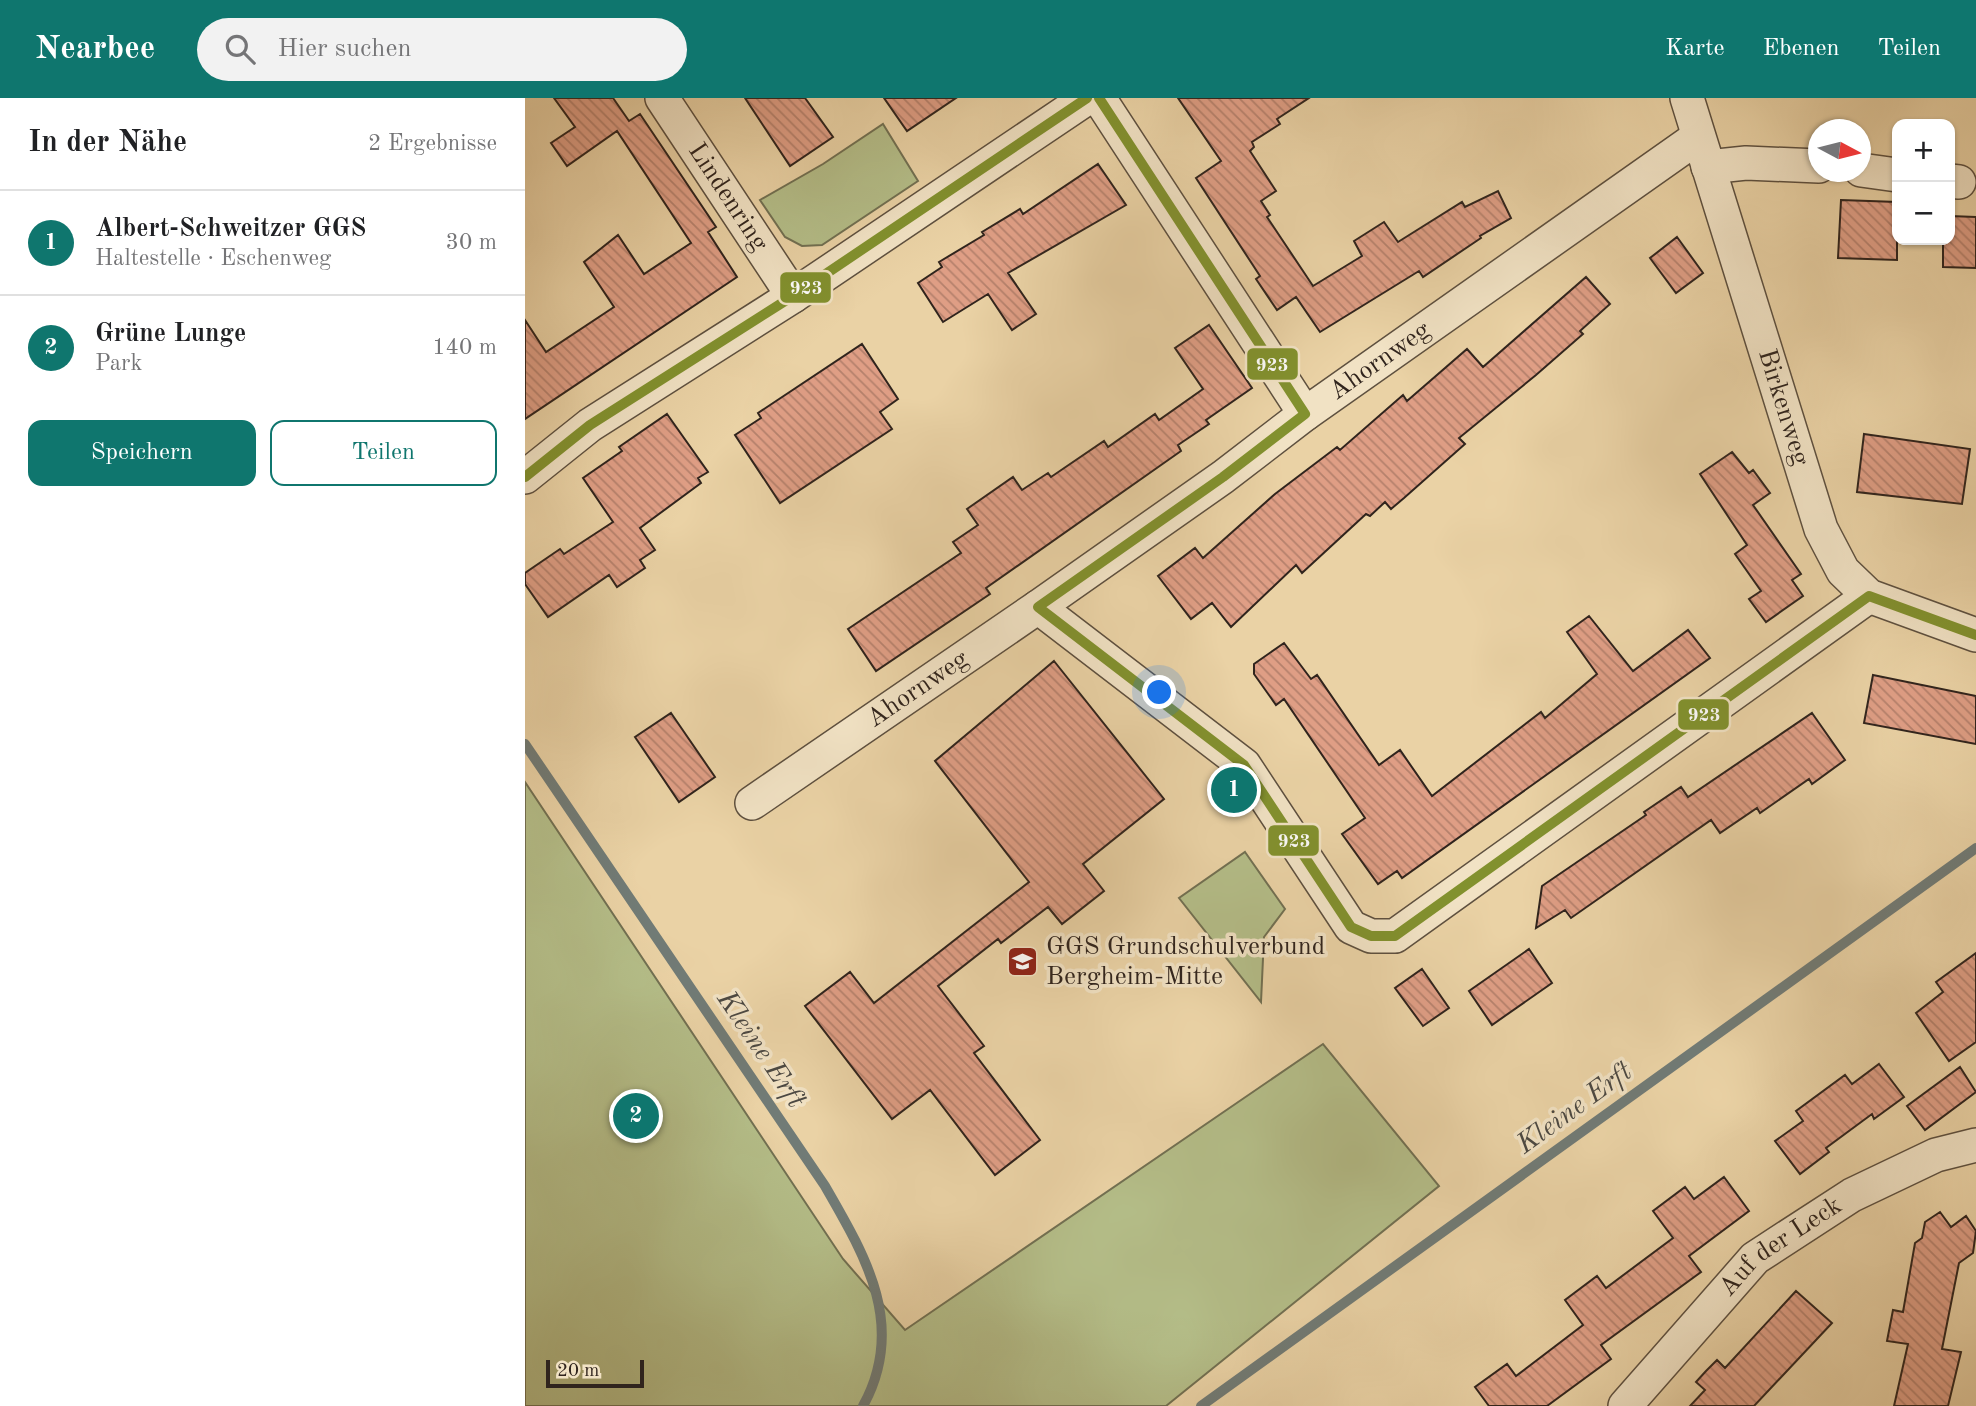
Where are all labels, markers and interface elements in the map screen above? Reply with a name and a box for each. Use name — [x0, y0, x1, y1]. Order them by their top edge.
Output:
search box — [197, 18, 687, 81]
icon: search — [221, 30, 259, 68]
text: Nearbee — [35, 33, 155, 66]
text: Hier suchen — [277, 36, 412, 62]
text: Karte — [1665, 37, 1725, 61]
text: Ebenen — [1763, 37, 1839, 61]
text: Teilen — [1877, 37, 1941, 61]
north arrow — [1808, 119, 1871, 182]
map controls — [1892, 119, 1955, 245]
button: + — [1892, 119, 1955, 182]
text: In der Nähe — [28, 128, 187, 158]
text: 2 Ergebnisse — [368, 132, 497, 155]
street label: Lindenring — [683, 138, 773, 256]
button: − — [1892, 182, 1955, 245]
text: Albert-Schweitzer GGS — [95, 216, 366, 242]
text: 1 — [44, 231, 58, 254]
text: 30 m — [446, 231, 497, 254]
text: Haltestelle · Eschenweg — [95, 247, 331, 270]
line badge: 923 — [779, 271, 832, 304]
text: 923 — [789, 280, 823, 299]
street label: Ahornweg — [1325, 317, 1435, 405]
text: Grüne Lunge — [95, 321, 246, 347]
text: 2 — [44, 336, 58, 359]
text: 140 m — [432, 336, 497, 359]
street label: Birkenweg — [1753, 346, 1813, 469]
line badge: 923 — [1246, 347, 1299, 381]
text: Park — [95, 352, 142, 375]
text: 923 — [1255, 357, 1289, 376]
button: Speichern — [28, 420, 256, 486]
button: Teilen — [270, 420, 497, 486]
street label: Ahornweg — [862, 646, 973, 733]
your location — [1142, 675, 1176, 709]
line badge: 923 — [1677, 698, 1730, 731]
text: 923 — [1687, 707, 1721, 726]
pin: 1 — [1211, 764, 1257, 816]
line badge: 923 — [1267, 824, 1320, 857]
text: 923 — [1277, 833, 1311, 852]
place label: GGS Grundschulverbund Bergheim-Mitte — [1046, 934, 1325, 990]
school or university icon: GGS Grundschulverbund Bergheim-Mitte — [1006, 945, 1040, 979]
water label: Kleine Erft — [710, 985, 810, 1115]
water label: Kleine Erft — [1511, 1057, 1639, 1161]
pin: 2 — [613, 1090, 659, 1142]
street label: Auf der Leck — [1714, 1192, 1847, 1302]
scale bar — [546, 1357, 644, 1389]
text: 20 m — [557, 1362, 599, 1381]

